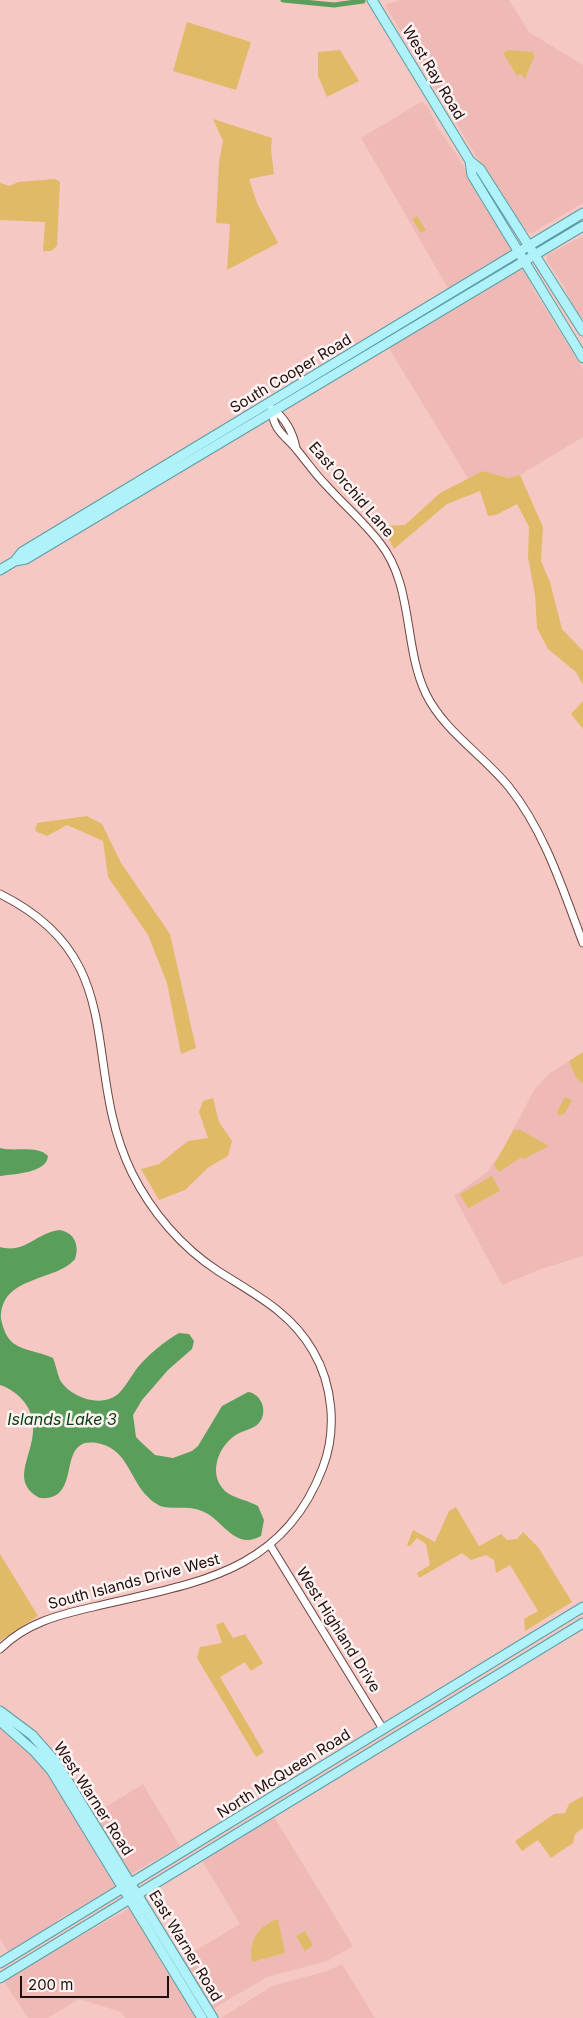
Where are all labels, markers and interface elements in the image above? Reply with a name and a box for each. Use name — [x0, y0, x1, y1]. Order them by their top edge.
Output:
street label: West Ray Road — [398, 23, 468, 123]
street label: South Cooper Road — [227, 331, 355, 417]
street label: East Orchid Lane — [305, 439, 397, 541]
water label: Islands Lake 3 — [7, 1410, 117, 1430]
street label: South Islands Drive West — [46, 1550, 222, 1614]
street label: West Highland Drive — [292, 1564, 384, 1696]
street label: North McQueen Road — [214, 1726, 354, 1822]
street label: West Warner Road — [50, 1739, 136, 1859]
street label: East Warner Road — [145, 1887, 225, 2005]
scale bar — [22, 1966, 171, 1998]
text: 200 m — [28, 1975, 73, 1994]

